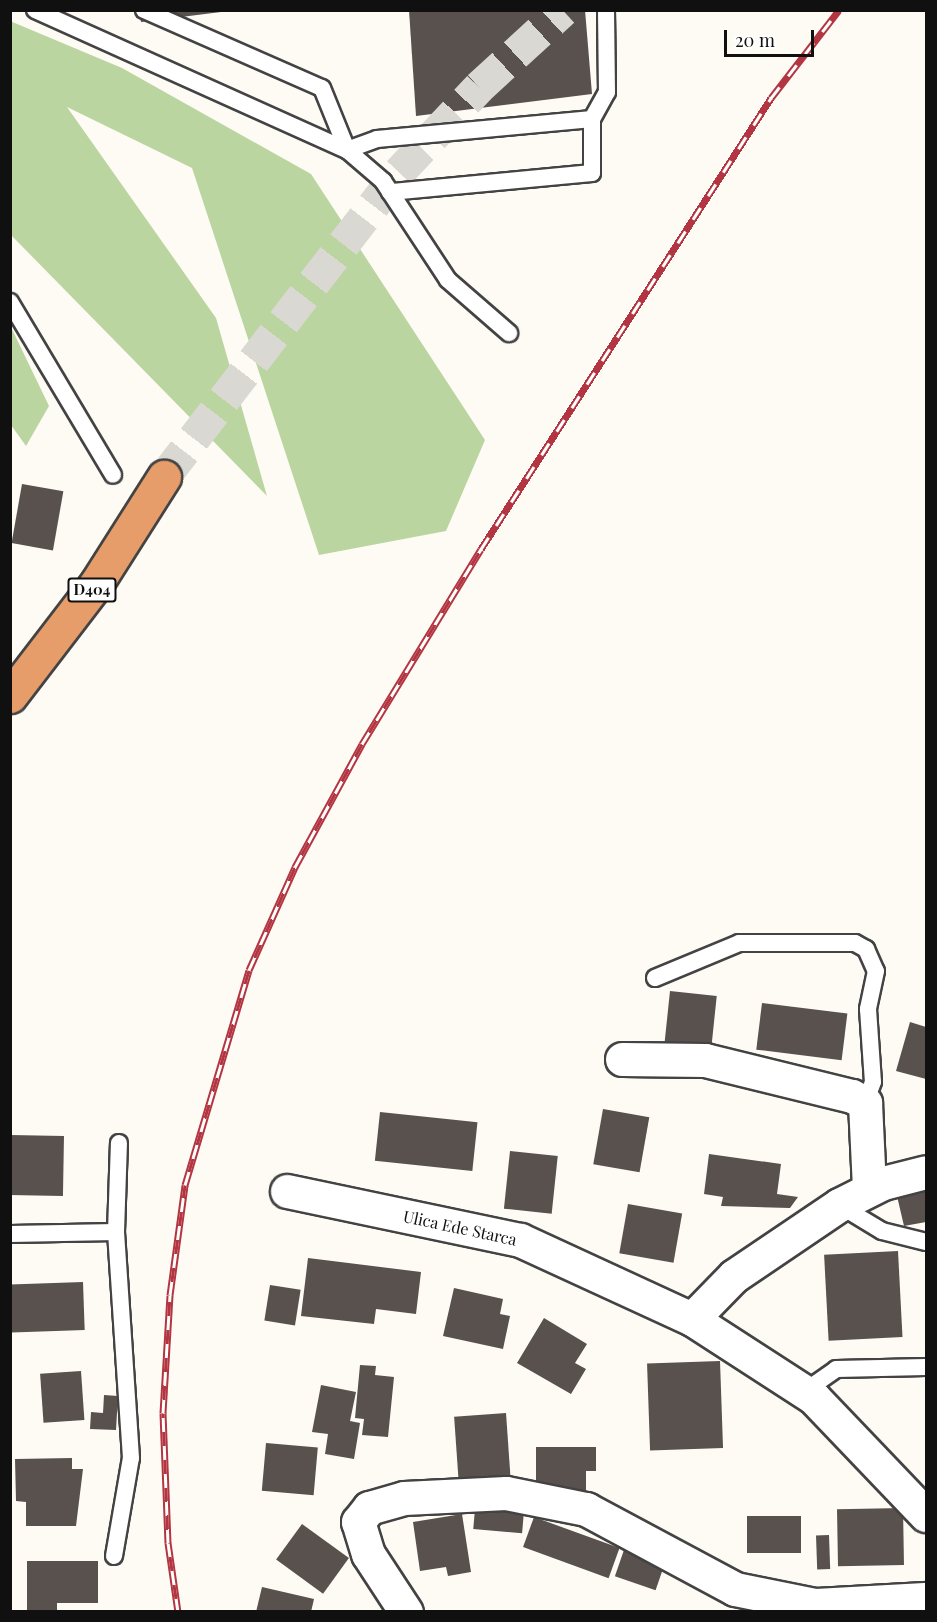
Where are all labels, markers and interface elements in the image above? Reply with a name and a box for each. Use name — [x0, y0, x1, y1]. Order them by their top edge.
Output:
scale bar — [727, 18, 817, 56]
text: 20 m — [735, 28, 775, 52]
road number: D404 — [66, 578, 118, 602]
street label: Ulica Ede Starca — [401, 1207, 519, 1249]

